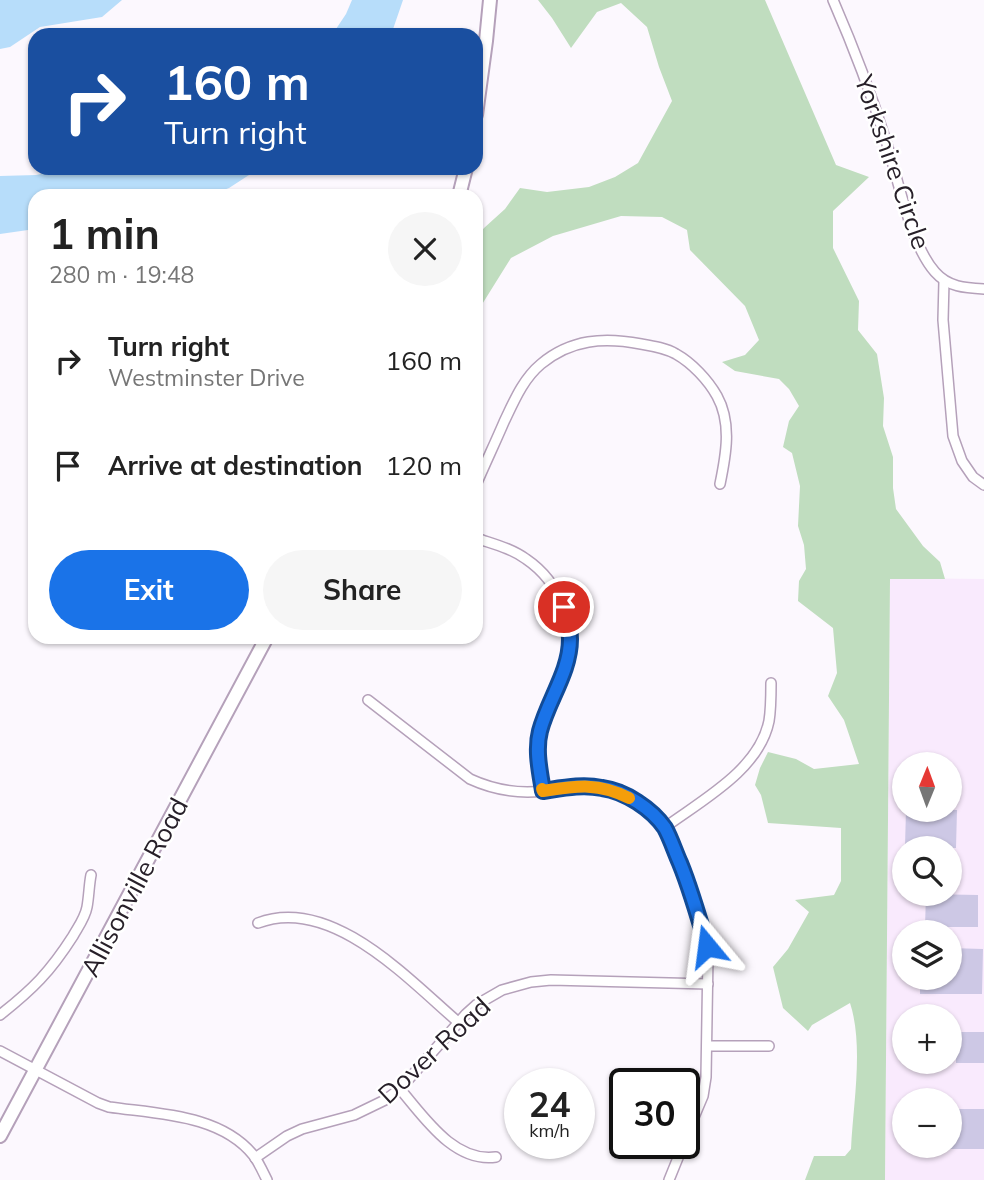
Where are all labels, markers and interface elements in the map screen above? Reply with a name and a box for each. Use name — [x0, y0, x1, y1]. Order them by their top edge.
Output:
text: 160 m — [164, 51, 310, 112]
icon: right — [49, 56, 140, 147]
street label: Yorkshire Circle — [847, 70, 938, 253]
text: Turn right — [164, 112, 307, 152]
text: 1 min — [49, 207, 160, 260]
button: close — [388, 212, 462, 286]
text: 280 m · 19:48 — [49, 260, 194, 289]
text: Turn right — [108, 330, 229, 363]
icon: right — [49, 342, 87, 380]
text: 160 m — [386, 344, 462, 377]
text: Westminster Drive — [108, 363, 305, 392]
icon: arrive — [49, 447, 87, 485]
text: Arrive at destination — [108, 449, 363, 482]
text: 120 m — [386, 449, 462, 482]
button: Exit — [49, 550, 249, 630]
button: Share — [263, 550, 462, 630]
pin — [534, 577, 594, 637]
icon: arrive — [545, 588, 583, 626]
north arrow — [892, 752, 962, 822]
map controls — [892, 752, 962, 1158]
street label: Allisonville Road — [73, 792, 195, 982]
button: search — [892, 836, 962, 906]
position arrow — [670, 909, 744, 983]
button: layers — [892, 920, 962, 990]
street label: Dover Road — [371, 990, 497, 1110]
button: + — [892, 1004, 962, 1074]
speed limit sign: 30 — [609, 1068, 700, 1159]
text: 24 — [528, 1082, 571, 1126]
button: − — [892, 1088, 962, 1158]
text: km/h — [529, 1119, 570, 1142]

